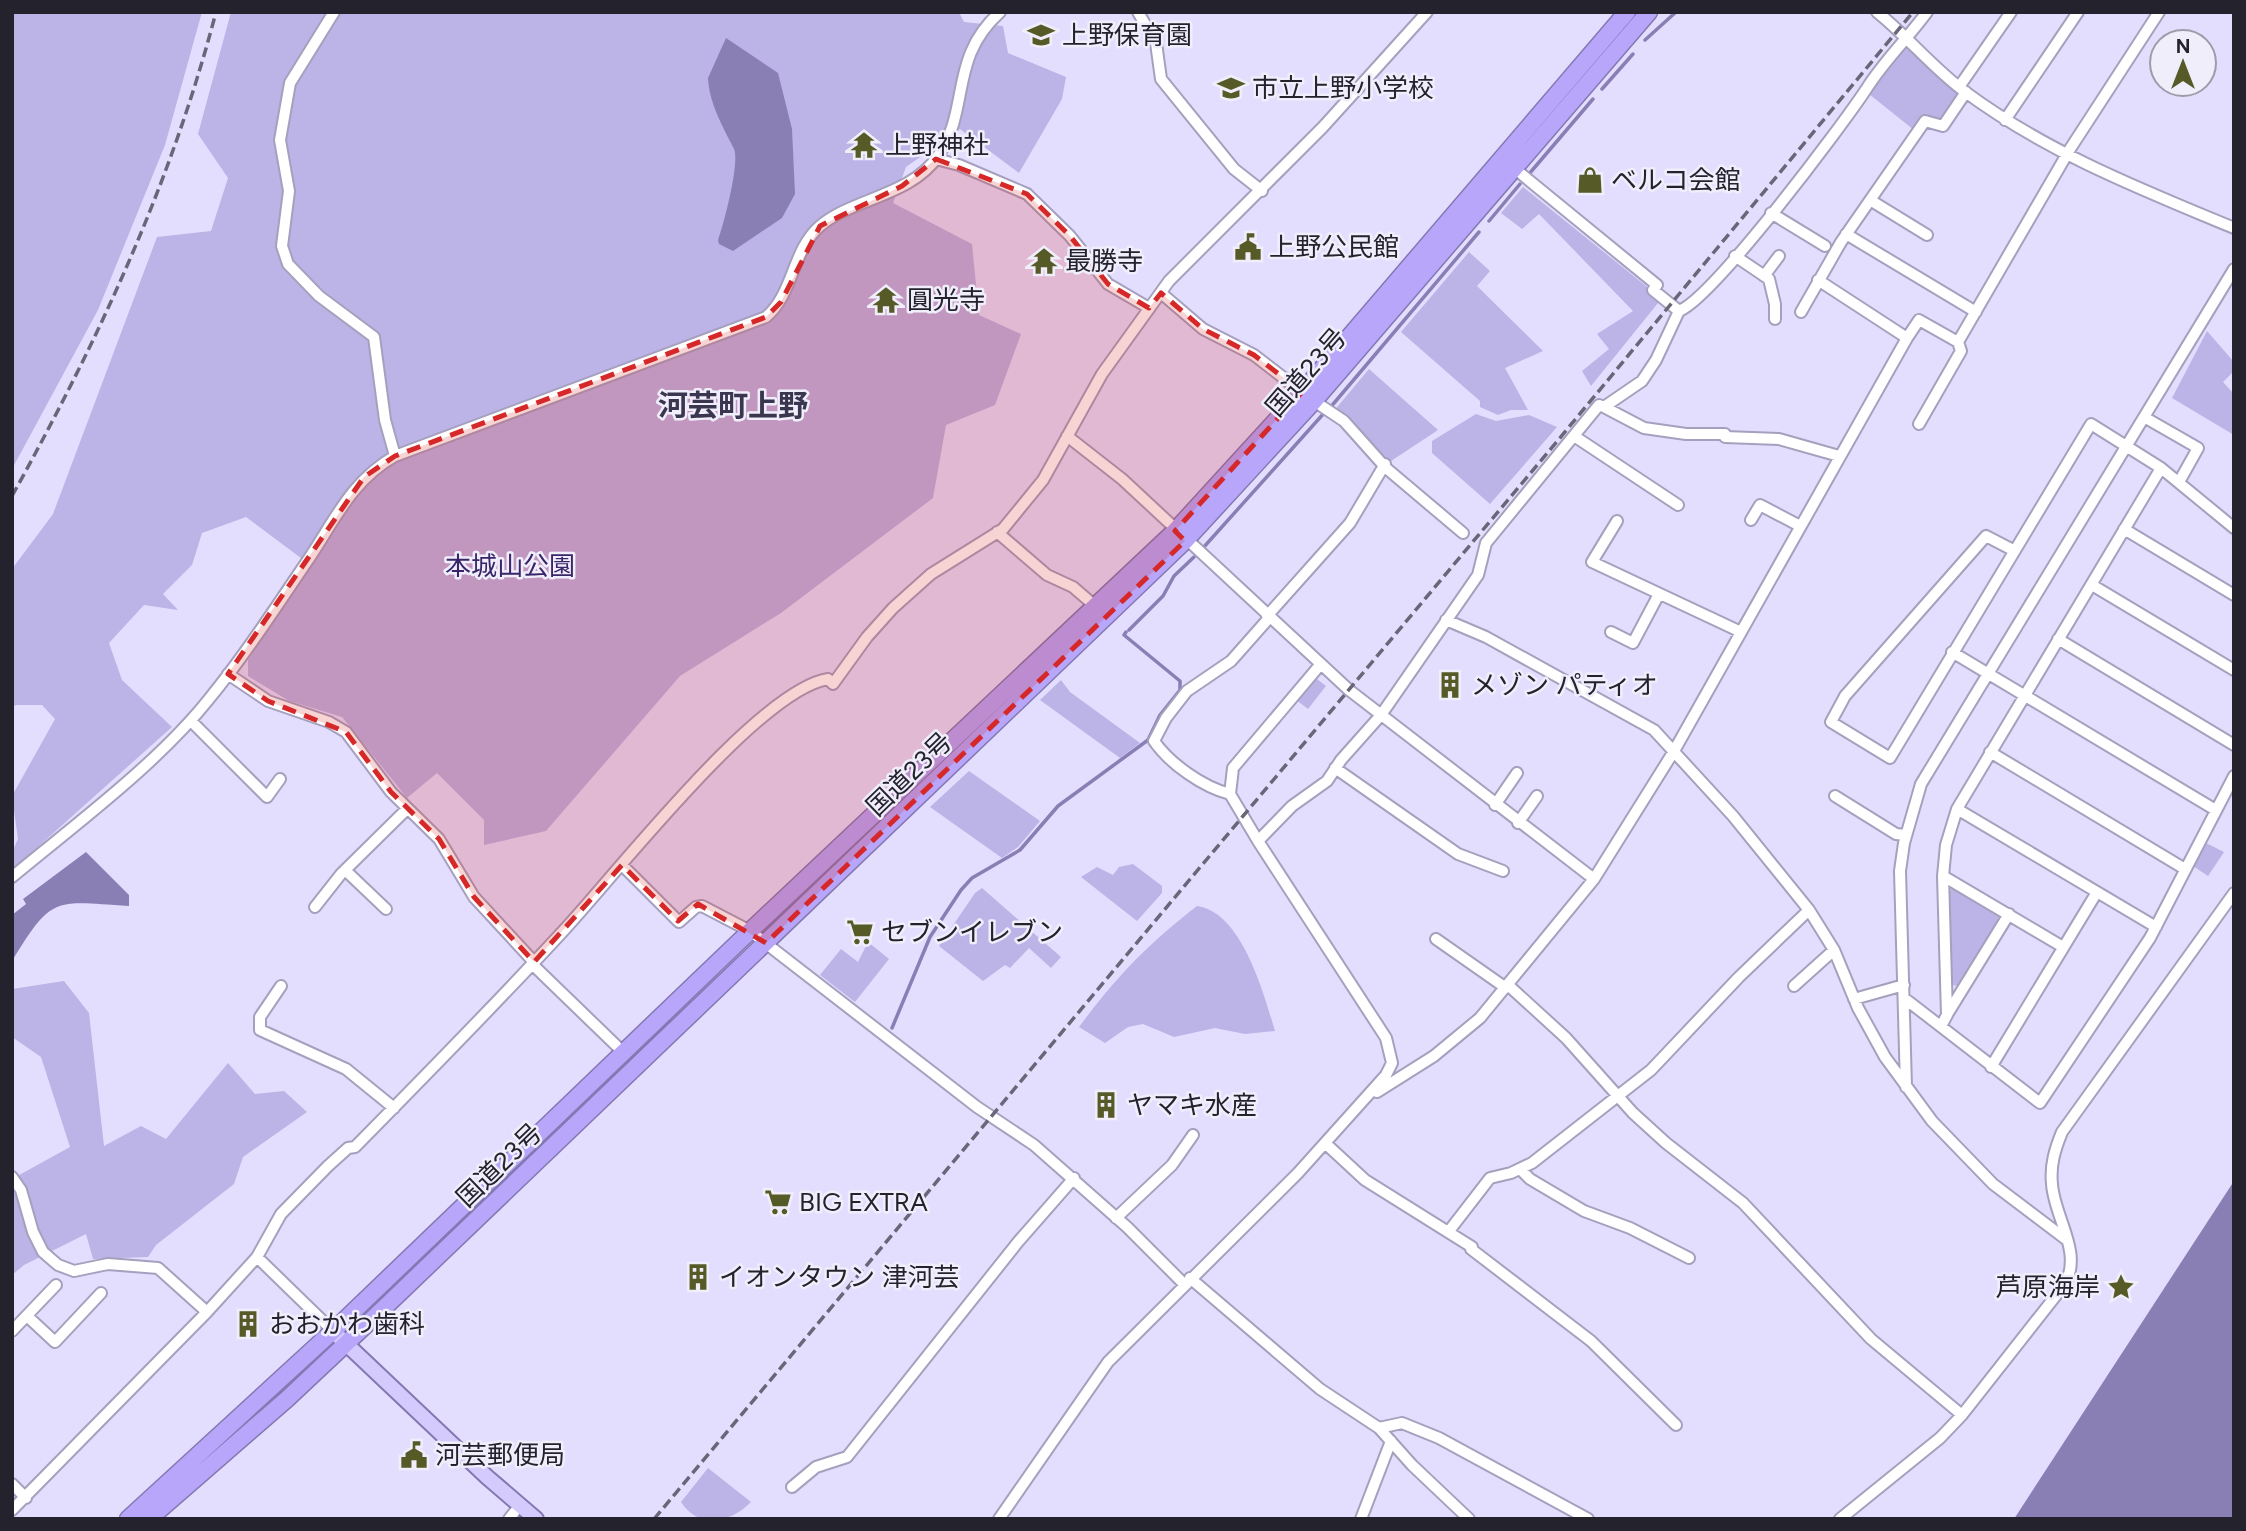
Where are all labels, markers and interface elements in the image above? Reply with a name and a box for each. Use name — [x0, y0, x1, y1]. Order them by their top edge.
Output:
place label: 上野保育園 — [1062, 19, 1192, 51]
school or university icon: 上野保育園 — [1026, 20, 1056, 50]
north arrow — [2148, 28, 2218, 98]
text: N — [2176, 35, 2190, 58]
place label: 市立上野小学校 — [1252, 72, 1434, 104]
school or university icon: 市立上野小学校 — [1216, 73, 1246, 103]
place label: 上野神社 — [885, 129, 989, 161]
temple icon: 上野神社 — [849, 130, 879, 160]
place label: ベルコ会館 — [1611, 164, 1740, 196]
shop icon: ベルコ会館 — [1575, 165, 1605, 195]
place label: 上野公民館 — [1269, 231, 1399, 263]
public building icon: 上野公民館 — [1233, 232, 1263, 262]
place label: 最勝寺 — [1065, 245, 1143, 277]
temple icon: 最勝寺 — [1029, 246, 1059, 276]
place label: 圓光寺 — [907, 284, 985, 316]
temple icon: 圓光寺 — [871, 285, 901, 315]
street label: 国道23号 — [1259, 321, 1353, 423]
district label: 河芸町上野 — [658, 387, 808, 424]
park label: 本城山公園 — [445, 550, 575, 582]
place label: メゾン パティオ — [1471, 669, 1658, 701]
building icon: メゾン パティオ — [1435, 670, 1465, 700]
street label: 国道23号 — [860, 725, 958, 823]
place label: セブンイレブン — [881, 916, 1063, 948]
supermarket icon: セブンイレブン — [845, 917, 875, 947]
place label: ヤマキ水産 — [1127, 1089, 1257, 1121]
building icon: ヤマキ水産 — [1091, 1090, 1121, 1120]
street label: 国道23号 — [450, 1116, 548, 1214]
place label: BIG EXTRA — [799, 1186, 928, 1218]
supermarket icon: BIG EXTRA — [763, 1187, 793, 1217]
place label: イオンタウン 津河芸 — [719, 1261, 959, 1293]
building icon: イオンタウン 津河芸 — [683, 1262, 713, 1292]
place label: 芦原海岸 — [1996, 1271, 2100, 1303]
place icon: 芦原海岸 — [2106, 1272, 2136, 1302]
place label: おおかわ歯科 — [269, 1308, 425, 1340]
building icon: おおかわ歯科 — [233, 1309, 263, 1339]
place label: 河芸郵便局 — [435, 1439, 565, 1471]
public building icon: 河芸郵便局 — [399, 1440, 429, 1470]

